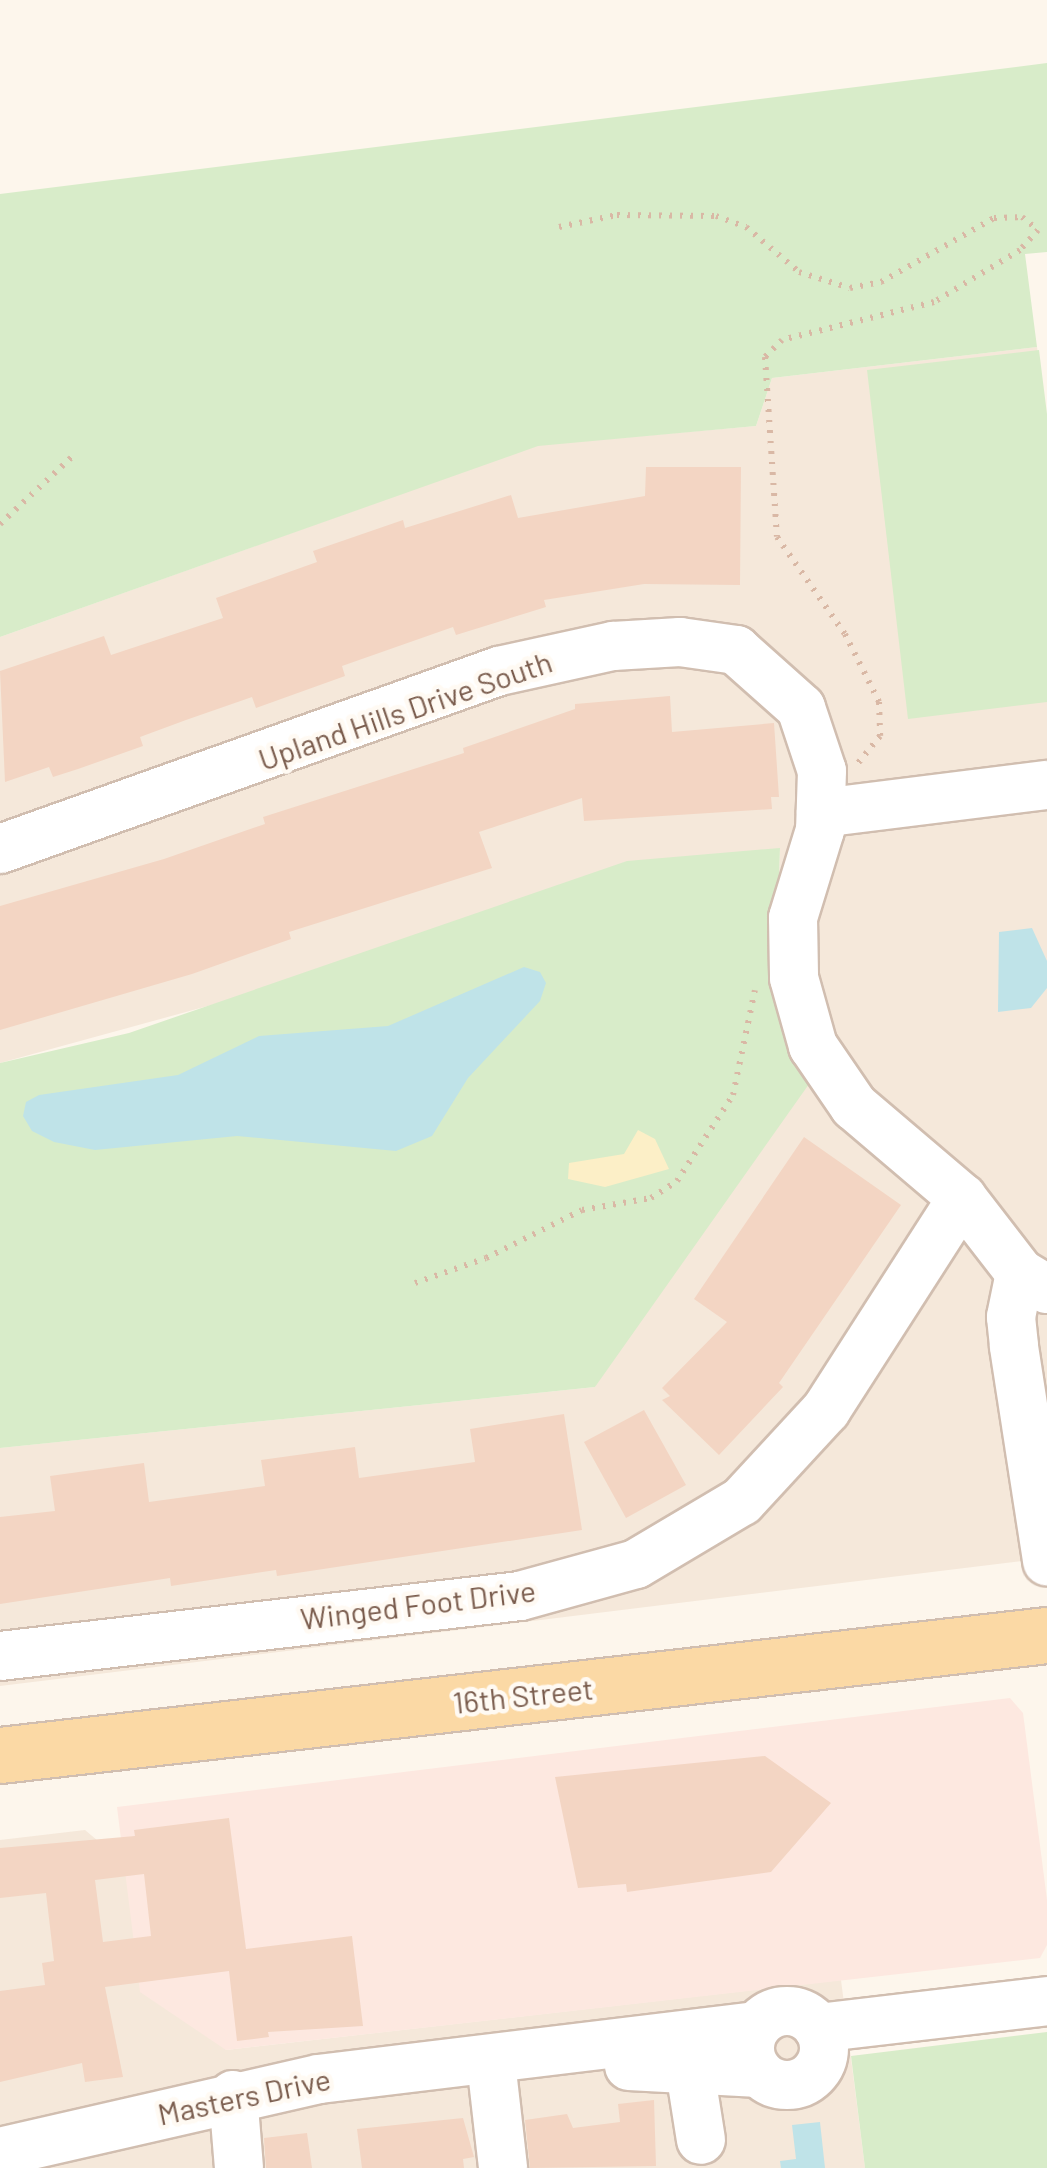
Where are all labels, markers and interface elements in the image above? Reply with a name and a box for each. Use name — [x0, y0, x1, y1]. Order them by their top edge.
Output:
street label: Upland Hills Drive South — [254, 643, 556, 777]
street label: Winged Foot Drive — [298, 1572, 538, 1636]
street label: 16th Street — [451, 1670, 595, 1720]
street label: Masters Drive — [154, 2060, 334, 2132]

